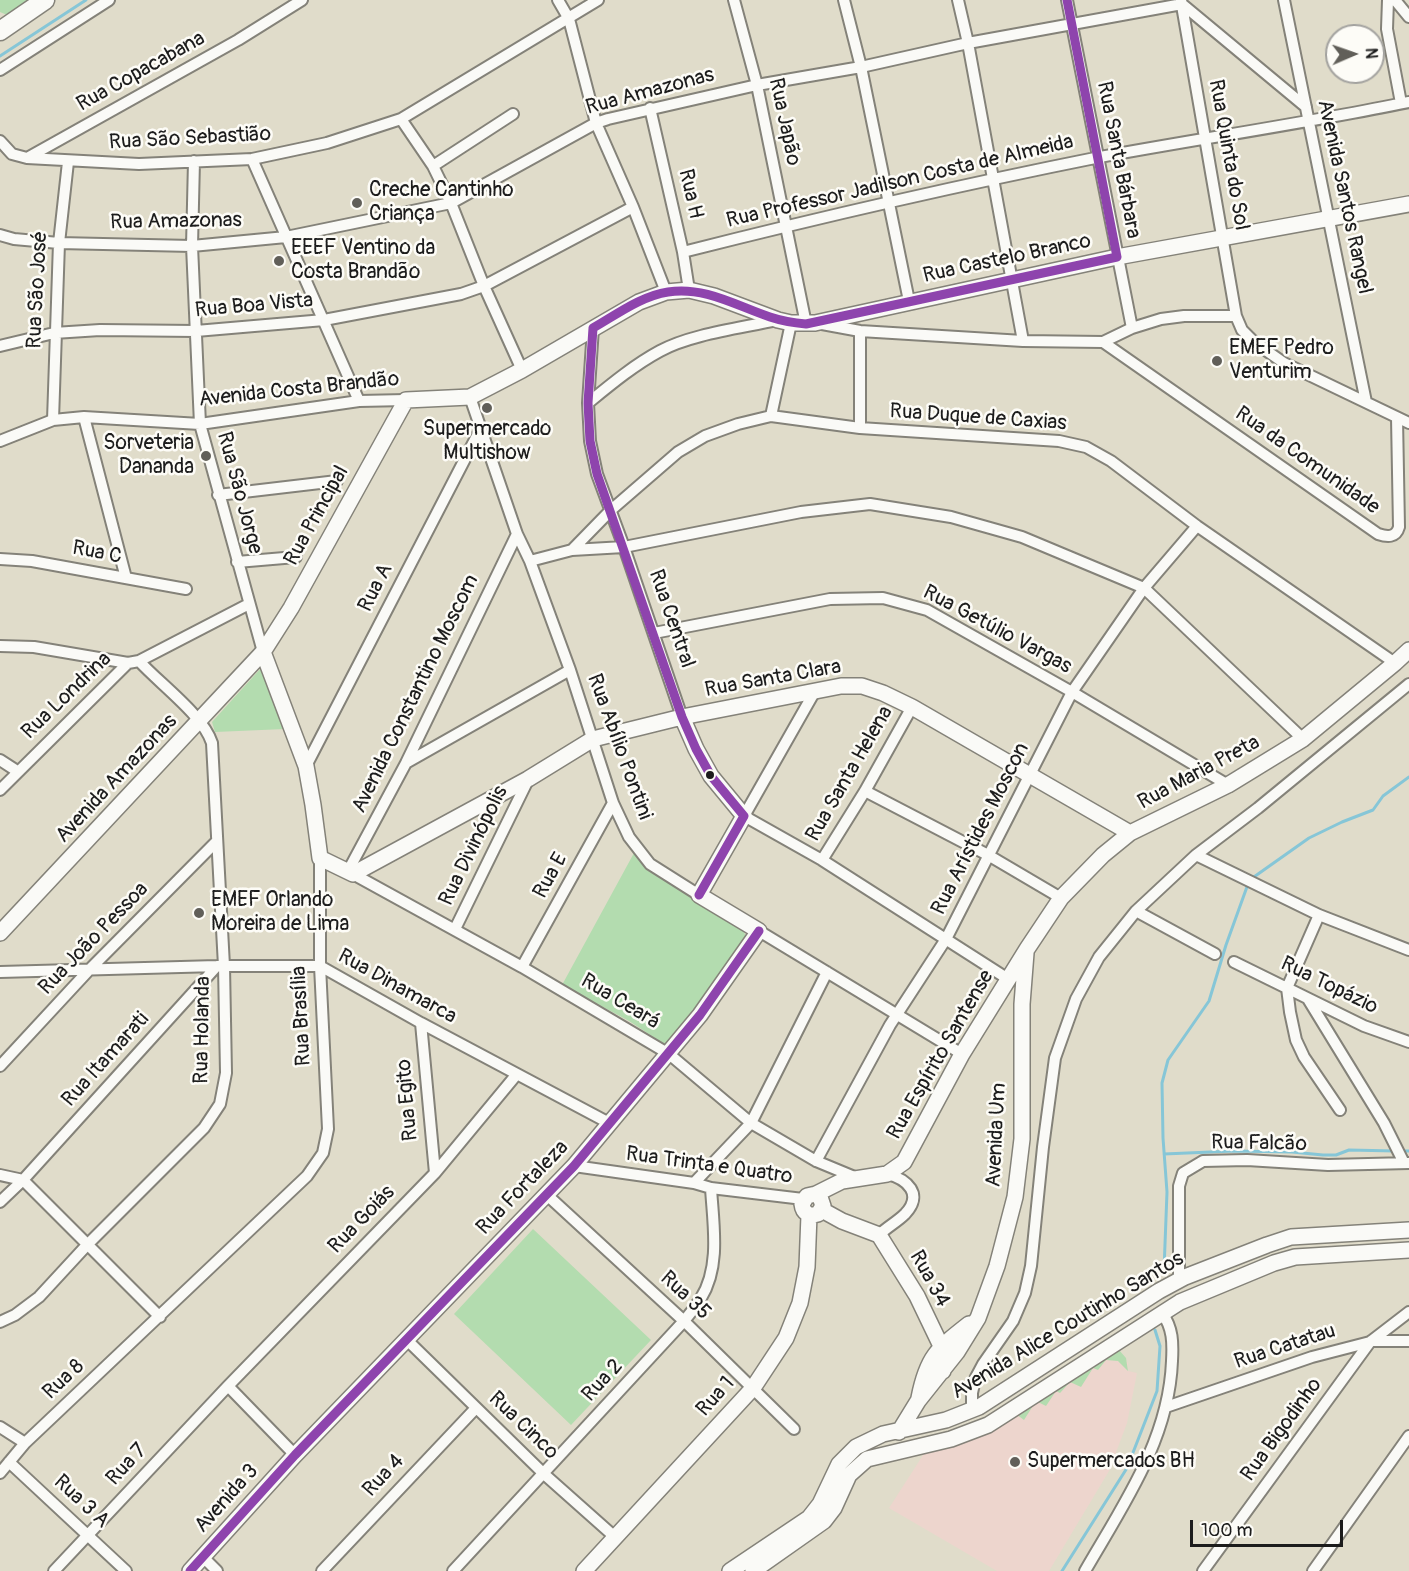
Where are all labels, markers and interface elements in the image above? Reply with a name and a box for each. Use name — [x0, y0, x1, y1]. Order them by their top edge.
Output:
north arrow — [1325, 24, 1385, 84]
street label: Rua Copacabana — [72, 26, 210, 118]
text: N — [1361, 48, 1381, 59]
street label: Rua Amazonas — [583, 63, 717, 121]
street label: Rua Japão — [762, 76, 806, 168]
street label: Rua Quinta do Sol — [1202, 78, 1254, 232]
street label: Rua Santa Bárbara — [1090, 79, 1146, 241]
street label: Avenida Santos Rangel — [1311, 98, 1377, 296]
street label: Rua São Sebastião — [108, 122, 272, 156]
street label: Rua Professor Jadilson Costa de Almeida — [724, 130, 1076, 234]
street label: Rua H — [672, 167, 708, 221]
place label: Creche Cantinho Criança — [369, 178, 514, 228]
marker: Creche Cantinho Criança — [350, 196, 364, 210]
street label: Rua Amazonas — [110, 208, 242, 236]
street label: Rua Castelo Branco — [921, 229, 1093, 289]
street label: Rua São José — [22, 230, 54, 350]
place label: EEEF Ventino da Costa Brandão — [291, 236, 435, 286]
marker: EEEF Ventino da Costa Brandão — [272, 254, 286, 268]
street label: Rua Boa Vista — [194, 288, 314, 324]
place label: EMEF Pedro Venturim — [1229, 336, 1334, 386]
marker: EMEF Pedro Venturim — [1210, 354, 1224, 368]
street label: Avenida Costa Brandão — [198, 367, 400, 413]
street label: Rua Duque de Caxias — [889, 399, 1067, 437]
marker: Supermercado Multishow — [480, 401, 494, 415]
street label: Rua da Comunidade — [1230, 402, 1384, 520]
place label: Supermercado Multishow — [423, 417, 551, 467]
street label: Rua São Jorge — [211, 429, 267, 557]
place label: Sorveteria Dananda — [103, 431, 194, 481]
marker: Sorveteria Dananda — [199, 449, 213, 463]
street label: Rua Principal — [279, 462, 355, 570]
street label: Rua C — [70, 536, 124, 570]
street label: Rua A — [353, 560, 399, 616]
street label: Rua Central — [642, 567, 700, 671]
street label: Avenida Constantino Moscom — [347, 571, 485, 817]
street label: Rua Getúlio Vargas — [918, 580, 1076, 680]
street label: Rua Londrina — [17, 647, 117, 745]
street label: Rua Santa Clara — [703, 655, 843, 703]
street label: Rua Abílio Pontini — [581, 671, 657, 823]
street label: Rua Santa Helena — [801, 702, 899, 846]
street label: Avenida Amazonas — [51, 709, 183, 849]
street label: Rua Maria Preta — [1134, 730, 1264, 816]
street label: Rua Arístides Moscon — [927, 739, 1035, 919]
unlabelled marker — [704, 769, 716, 781]
street label: Rua Divinópolis — [434, 782, 514, 910]
street label: Rua E — [528, 849, 574, 903]
street label: Rua João Pessoa — [34, 877, 154, 1001]
place label: EMEF Orlando Moreira de Lima — [211, 888, 349, 938]
marker: EMEF Orlando Moreira de Lima — [192, 906, 206, 920]
street label: Rua Dinamarca — [333, 944, 461, 1030]
street label: Rua Topázio — [1276, 952, 1382, 1020]
street label: Rua Brasília — [287, 965, 317, 1067]
street label: Rua Espírito Santense — [882, 966, 1000, 1144]
street label: Rua Ceará — [576, 969, 664, 1035]
street label: Rua Holanda — [189, 976, 217, 1084]
street label: Rua Itamarati — [57, 1008, 155, 1112]
street label: Rua Egito — [392, 1058, 424, 1142]
street label: Avenida Um — [982, 1082, 1012, 1188]
street label: Rua Falcão — [1211, 1131, 1307, 1157]
street label: Rua Fortaleza — [472, 1135, 574, 1241]
street label: Rua Trinta e Quatro — [624, 1142, 794, 1190]
street label: Rua Goiás — [323, 1181, 401, 1259]
street label: Rua 34 — [903, 1246, 955, 1312]
street label: Avenida Alice Coutinho Santos — [947, 1247, 1189, 1405]
street label: Rua 35 — [654, 1266, 716, 1326]
street label: Rua Catatau — [1231, 1319, 1339, 1375]
street label: Rua 8 — [38, 1355, 90, 1405]
street label: Rua 2 — [577, 1355, 629, 1407]
street label: Rua 1 — [691, 1372, 741, 1422]
street label: Rua Bigodinho — [1236, 1374, 1328, 1486]
street label: Rua Cinco — [483, 1387, 563, 1465]
street label: Rua 7 — [101, 1439, 153, 1491]
street label: Rua 4 — [358, 1449, 410, 1503]
place label: Supermercados BH — [1027, 1449, 1195, 1475]
marker: Supermercados BH — [1008, 1455, 1022, 1469]
street label: Avenida 3 — [190, 1459, 264, 1539]
street label: Rua 3 A — [48, 1470, 114, 1534]
scale bar — [1193, 1508, 1346, 1546]
text: 100 m — [1201, 1519, 1253, 1542]

